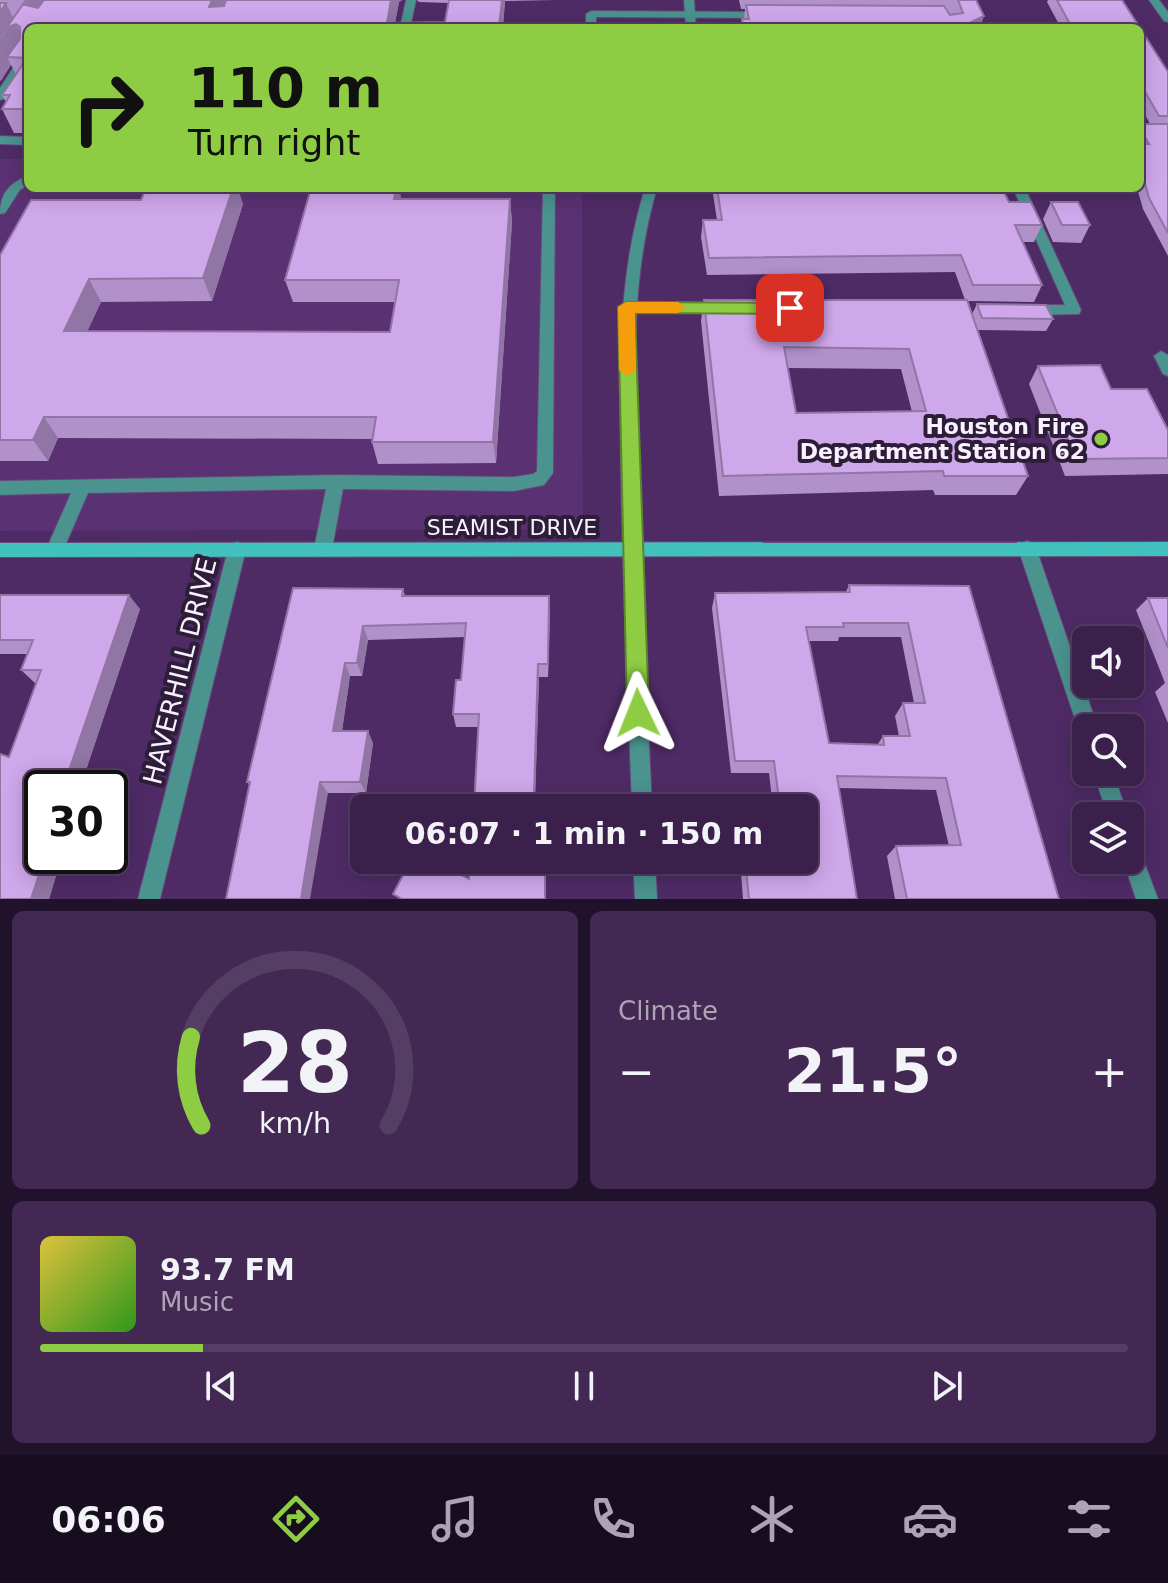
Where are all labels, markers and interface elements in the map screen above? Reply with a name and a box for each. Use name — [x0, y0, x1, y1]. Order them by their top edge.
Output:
text: 110 m — [188, 55, 383, 120]
icon: right — [56, 56, 160, 160]
text: Turn right — [188, 122, 360, 163]
pin — [756, 274, 824, 342]
icon: arrive — [768, 286, 812, 330]
place label: Houston Fire Department Station 62 — [800, 414, 1085, 464]
marker: Houston Fire Department Station 62 — [1092, 430, 1110, 448]
street label: SEAMIST DRIVE — [427, 515, 597, 540]
street label: HAVERHILL DRIVE — [137, 555, 223, 787]
map controls — [1072, 626, 1144, 874]
button: sound — [1072, 626, 1144, 698]
position arrow — [596, 671, 680, 755]
button: search — [1072, 714, 1144, 786]
speed limit sign: 30 — [24, 770, 128, 874]
button: layers — [1072, 802, 1144, 874]
text: 06:07 · 1 min · 150 m — [405, 816, 763, 851]
text: Climate — [618, 996, 718, 1026]
text: 28 — [237, 1015, 353, 1112]
text: 21.5° — [784, 1036, 962, 1106]
text: − — [618, 1046, 655, 1097]
text: + — [1091, 1046, 1128, 1097]
text: km/h — [259, 1106, 331, 1140]
text: 93.7 FM — [160, 1252, 295, 1287]
text: Music — [160, 1287, 234, 1317]
icon: previous — [199, 1364, 243, 1408]
icon: pause — [562, 1364, 606, 1408]
icon: next — [925, 1364, 969, 1408]
icon: directions — [268, 1491, 324, 1547]
icon: music — [427, 1491, 483, 1547]
icon: phone — [585, 1491, 641, 1547]
icon: climate — [744, 1491, 800, 1547]
icon: car — [902, 1491, 958, 1547]
icon: filters — [1061, 1491, 1117, 1547]
text: 06:06 — [51, 1499, 166, 1540]

